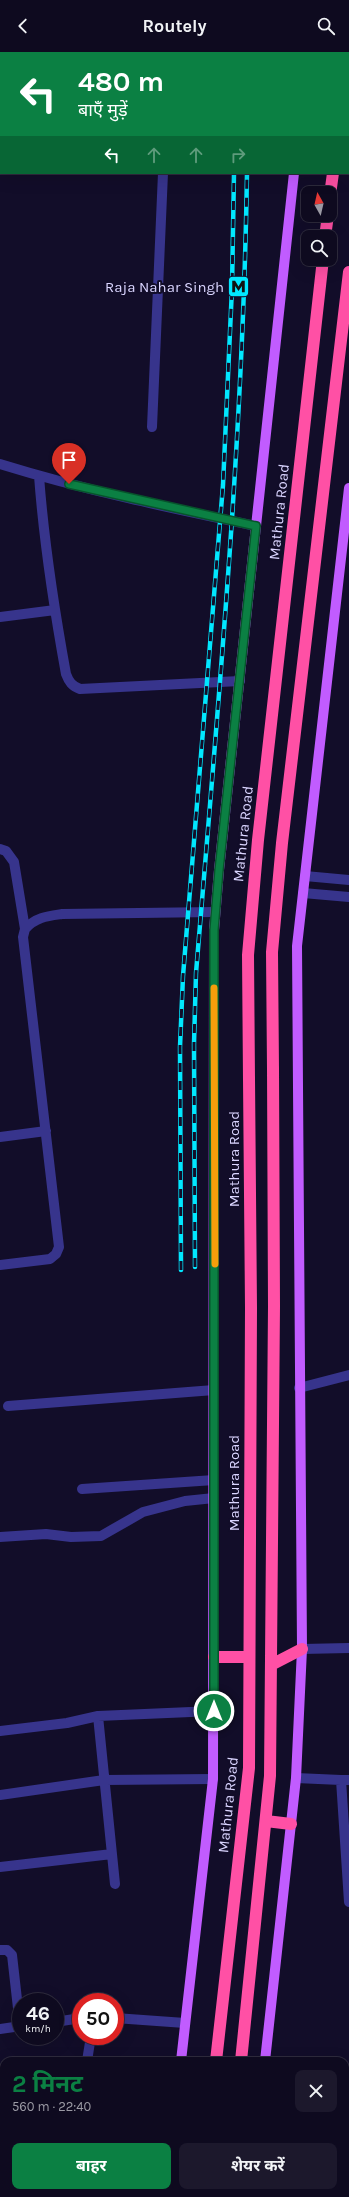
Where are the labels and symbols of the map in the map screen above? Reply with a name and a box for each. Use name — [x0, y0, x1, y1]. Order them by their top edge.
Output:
north arrow — [301, 186, 337, 222]
metro station icon: Raja Nahar Singh — [226, 274, 252, 300]
place label: Raja Nahar Singh — [105, 278, 224, 296]
pin — [52, 443, 86, 484]
street label: Mathura Road — [265, 463, 293, 561]
street label: Mathura Road — [229, 785, 257, 883]
street label: Mathura Road — [225, 1111, 243, 1207]
street label: Mathura Road — [225, 1435, 243, 1531]
position arrow — [193, 1690, 235, 1732]
street label: Mathura Road — [214, 1756, 242, 1854]
speed limit sign: 50 — [72, 1993, 124, 2045]

